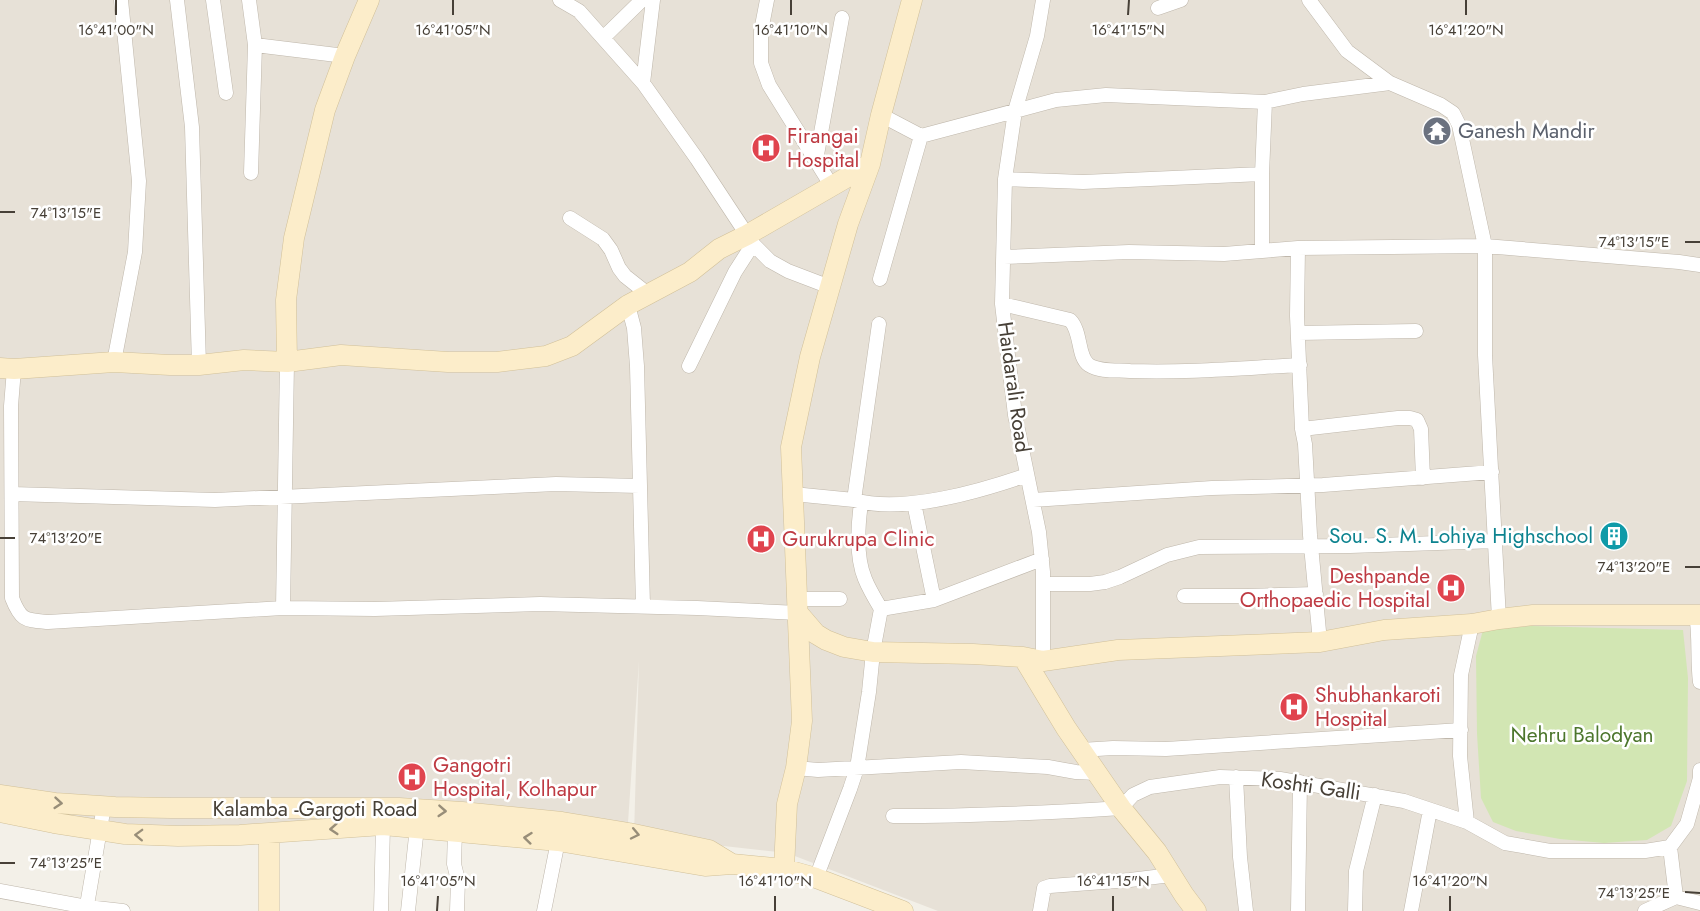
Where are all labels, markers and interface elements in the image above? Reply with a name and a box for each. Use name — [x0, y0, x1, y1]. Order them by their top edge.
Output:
text: 16°41'00"N — [78, 19, 154, 41]
text: 16°41'05"N — [415, 19, 491, 41]
text: 16°41'10"N — [754, 19, 828, 41]
text: 16°41'15"N — [1091, 19, 1165, 41]
text: 16°41'20"N — [1428, 19, 1504, 41]
temple icon: Ganesh Mandir — [1421, 115, 1453, 147]
place label: Ganesh Mandir — [1458, 116, 1596, 146]
place label: Firangai Hospital — [787, 121, 859, 175]
hospital icon: Firangai Hospital — [750, 132, 782, 164]
text: 74°13'15"E — [31, 202, 101, 224]
text: 74°13'15"E — [1599, 231, 1669, 253]
street label: Haidarali Road — [990, 320, 1038, 454]
building icon: Sou. S. M. Lohiya Highschool — [1598, 520, 1630, 552]
place label: Sou. S. M. Lohiya Highschool — [1329, 521, 1593, 551]
hospital icon: Gurukrupa Clinic — [745, 523, 777, 555]
place label: Gurukrupa Clinic — [782, 524, 935, 554]
text: 74°13'20"E — [30, 527, 102, 549]
text: 74°13'20"E — [1598, 556, 1670, 578]
place label: Deshpande Orthopaedic Hospital — [1240, 561, 1430, 615]
hospital icon: Deshpande Orthopaedic Hospital — [1435, 572, 1467, 604]
place label: Shubhankaroti Hospital — [1315, 680, 1441, 734]
hospital icon: Shubhankaroti Hospital — [1278, 691, 1310, 723]
park label: Nehru Balodyan — [1510, 720, 1654, 750]
place label: Gangotri Hospital, Kolhapur — [433, 750, 598, 804]
hospital icon: Gangotri Hospital, Kolhapur — [396, 761, 428, 793]
street label: Koshti Galli — [1259, 764, 1363, 808]
street label: Kalamba -Gargoti Road — [213, 794, 417, 824]
one-way arrow — [53, 796, 62, 809]
one-way arrow — [437, 804, 446, 817]
one-way arrow — [330, 822, 339, 835]
one-way arrow — [630, 827, 640, 840]
one-way arrow — [135, 828, 144, 841]
one-way arrow — [524, 832, 533, 845]
text: 74°13'25"E — [30, 852, 102, 874]
text: 16°41'05"N — [400, 870, 476, 892]
text: 16°41'10"N — [738, 870, 812, 892]
text: 16°41'15"N — [1076, 870, 1150, 892]
text: 16°41'20"N — [1412, 870, 1488, 892]
text: 74°13'25"E — [1598, 882, 1670, 904]

